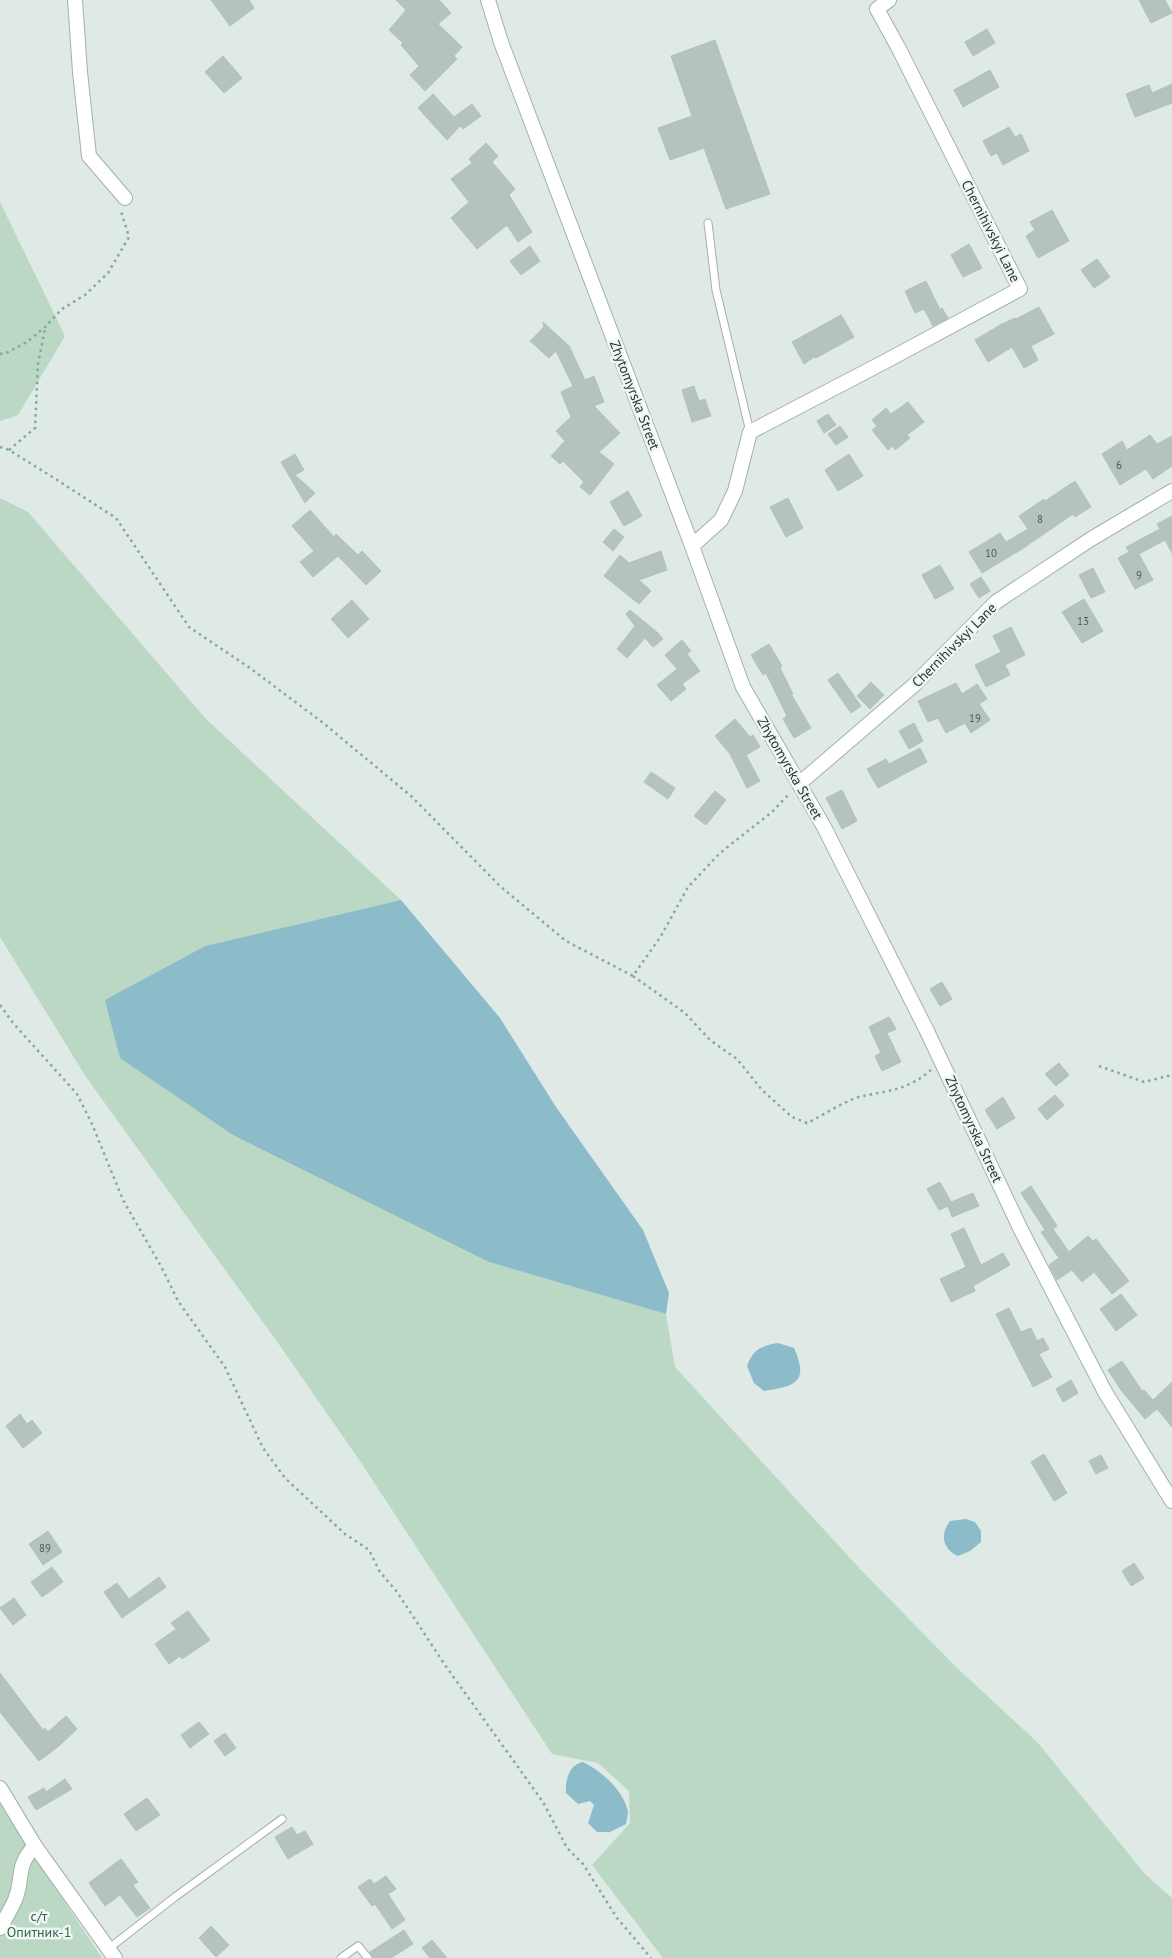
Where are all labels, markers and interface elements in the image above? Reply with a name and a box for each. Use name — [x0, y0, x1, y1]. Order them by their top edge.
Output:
street label: Chernihivskyi Lane — [957, 177, 1025, 285]
street label: Zhytomyrska Street — [606, 338, 664, 452]
house number: 6 — [1116, 458, 1122, 472]
house number: 8 — [1037, 512, 1043, 526]
house number: 10 — [985, 546, 997, 560]
house number: 9 — [1136, 568, 1142, 582]
street label: Chernihivskyi Lane — [908, 599, 1000, 691]
house number: 13 — [1077, 614, 1089, 628]
house number: 19 — [969, 711, 981, 725]
street label: Zhytomyrska Street — [753, 713, 827, 823]
street label: Zhytomyrska Street — [941, 1073, 1007, 1185]
house number: 89 — [39, 1541, 51, 1555]
park label: с/т Опитник-1 — [7, 1907, 71, 1941]

